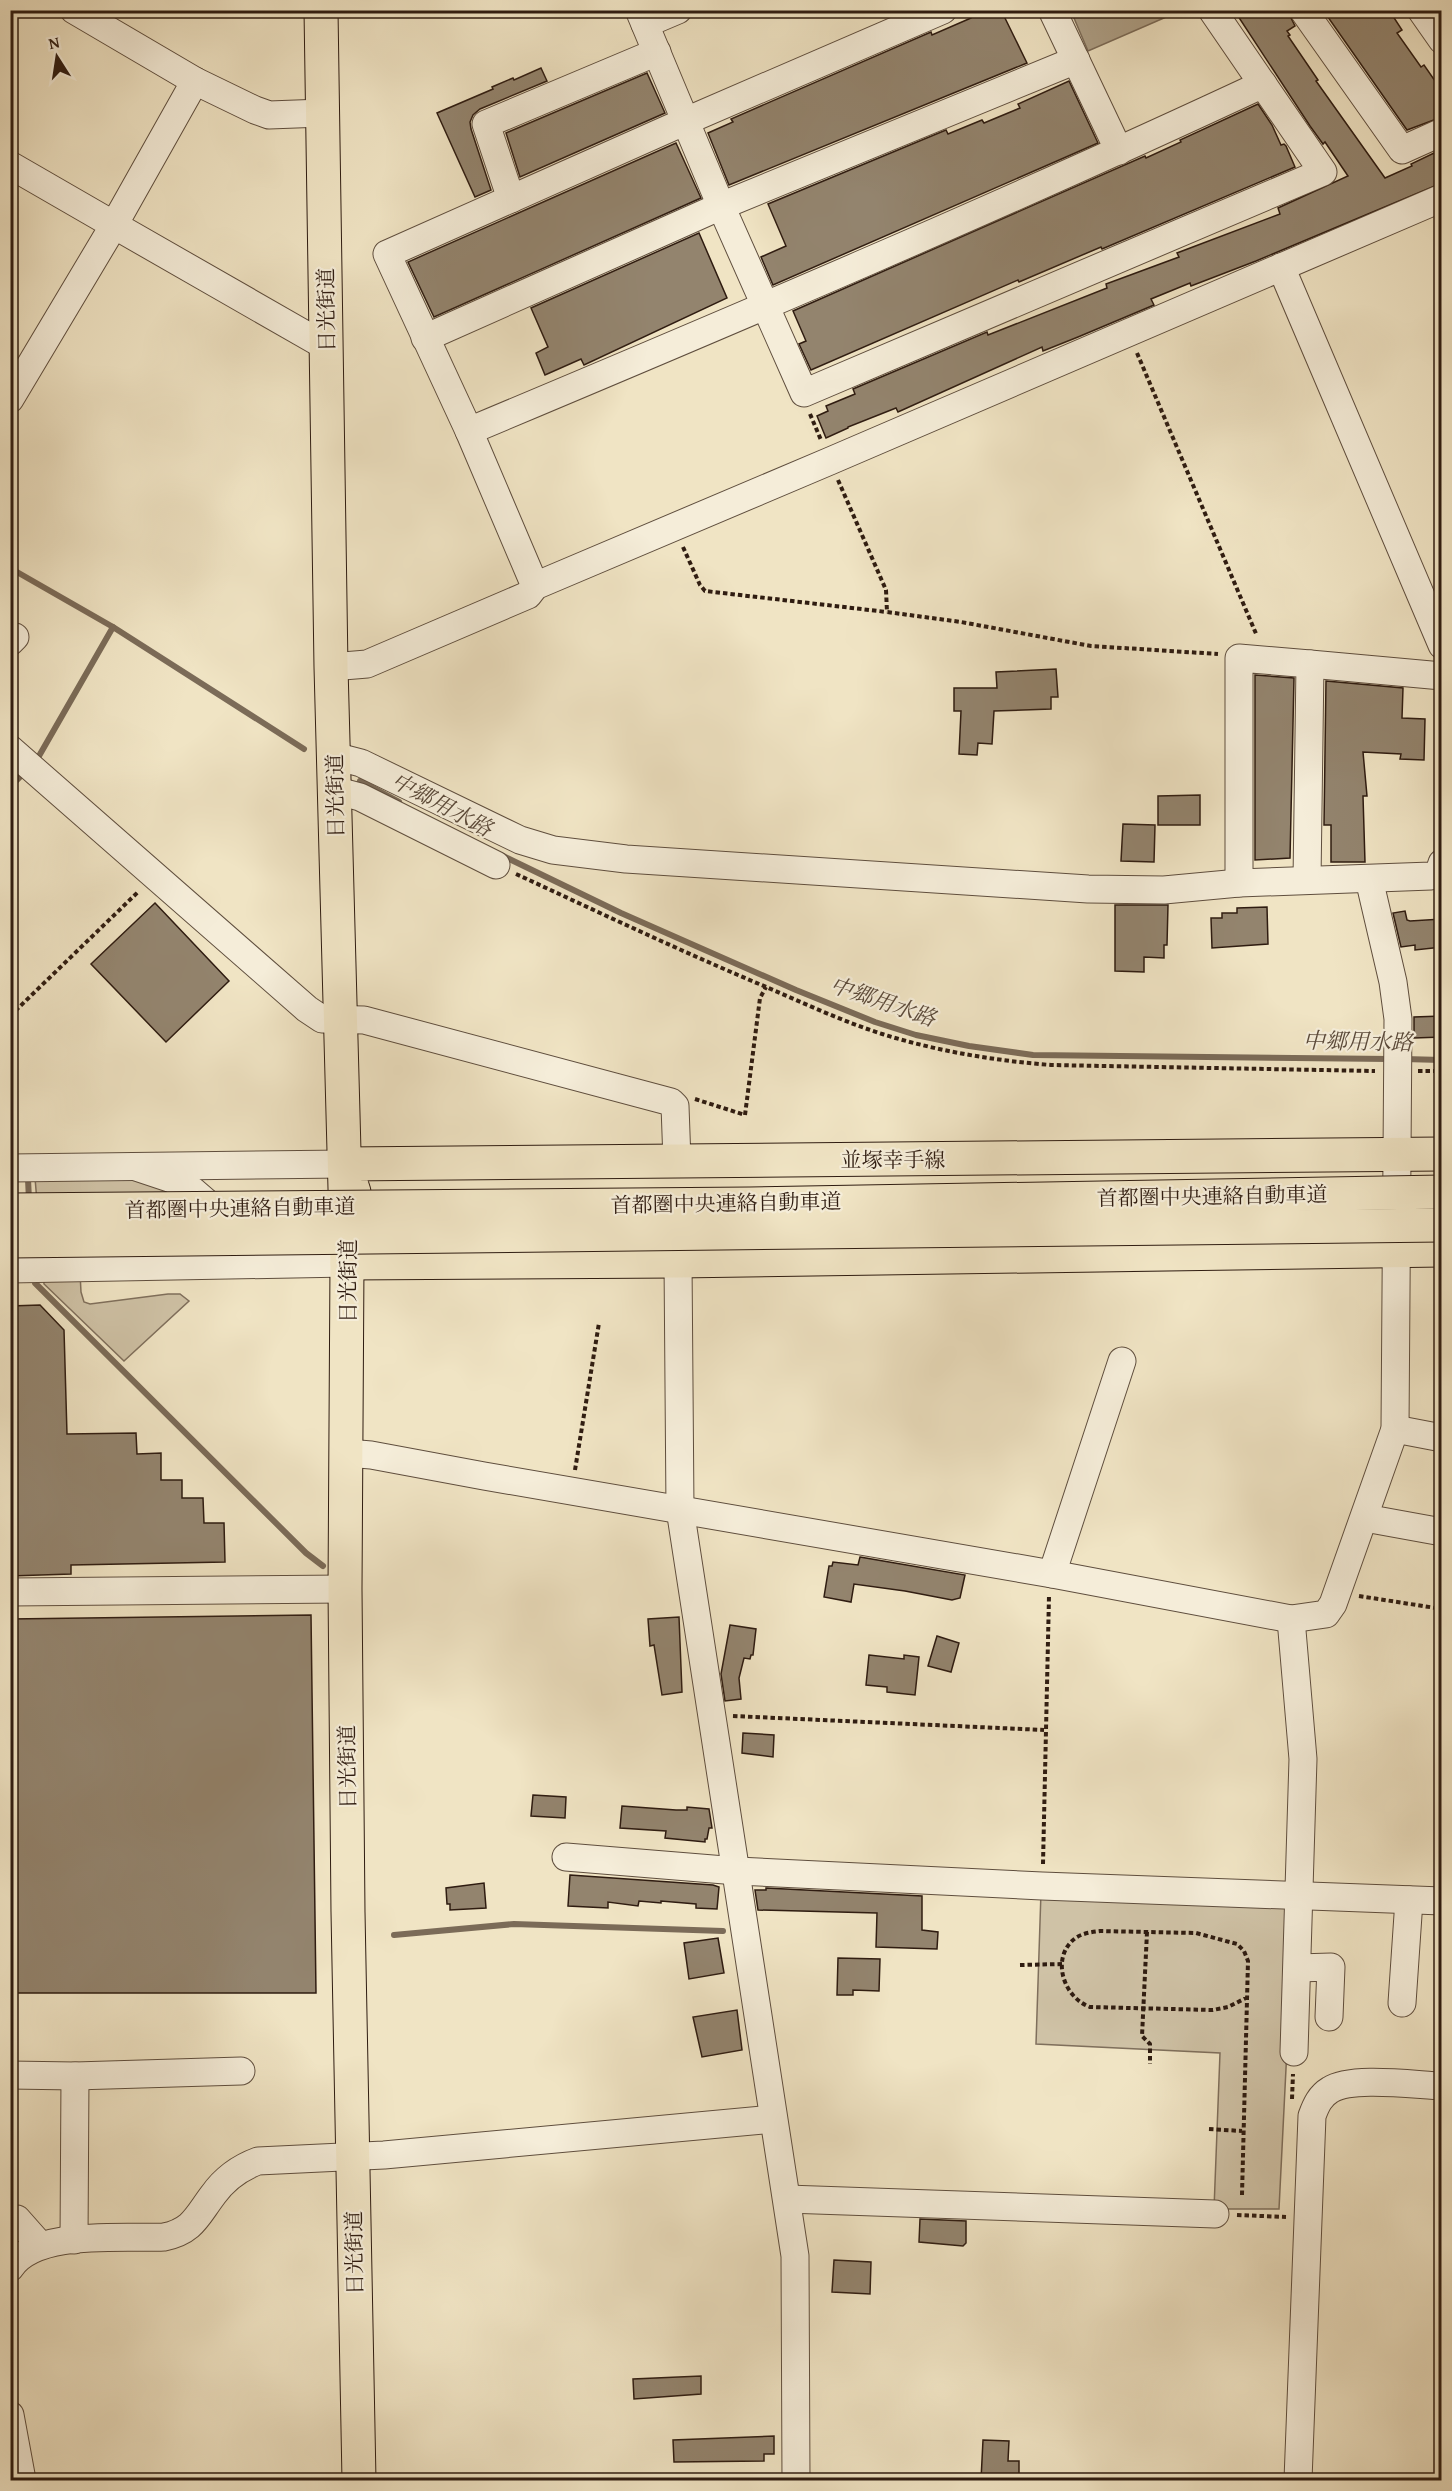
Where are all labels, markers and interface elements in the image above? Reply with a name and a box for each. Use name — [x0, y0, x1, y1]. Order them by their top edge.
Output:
north arrow — [27, 27, 87, 87]
text: N — [46, 29, 62, 55]
street label: 日光街道 — [310, 268, 342, 352]
street label: 日光街道 — [319, 754, 351, 838]
water label: 中郷用水路 — [386, 764, 500, 845]
water label: 中郷用水路 — [826, 968, 942, 1035]
water label: 中郷用水路 — [1303, 1024, 1415, 1058]
street label: 並塚幸手線 — [841, 1144, 946, 1175]
street label: 首都圏中央連絡自動車道 — [1096, 1178, 1328, 1214]
street label: 首都圏中央連絡自動車道 — [610, 1185, 842, 1221]
street label: 首都圏中央連絡自動車道 — [124, 1190, 356, 1226]
street label: 日光街道 — [332, 1239, 363, 1323]
street label: 日光街道 — [331, 1725, 363, 1809]
street label: 日光街道 — [338, 2211, 370, 2295]

